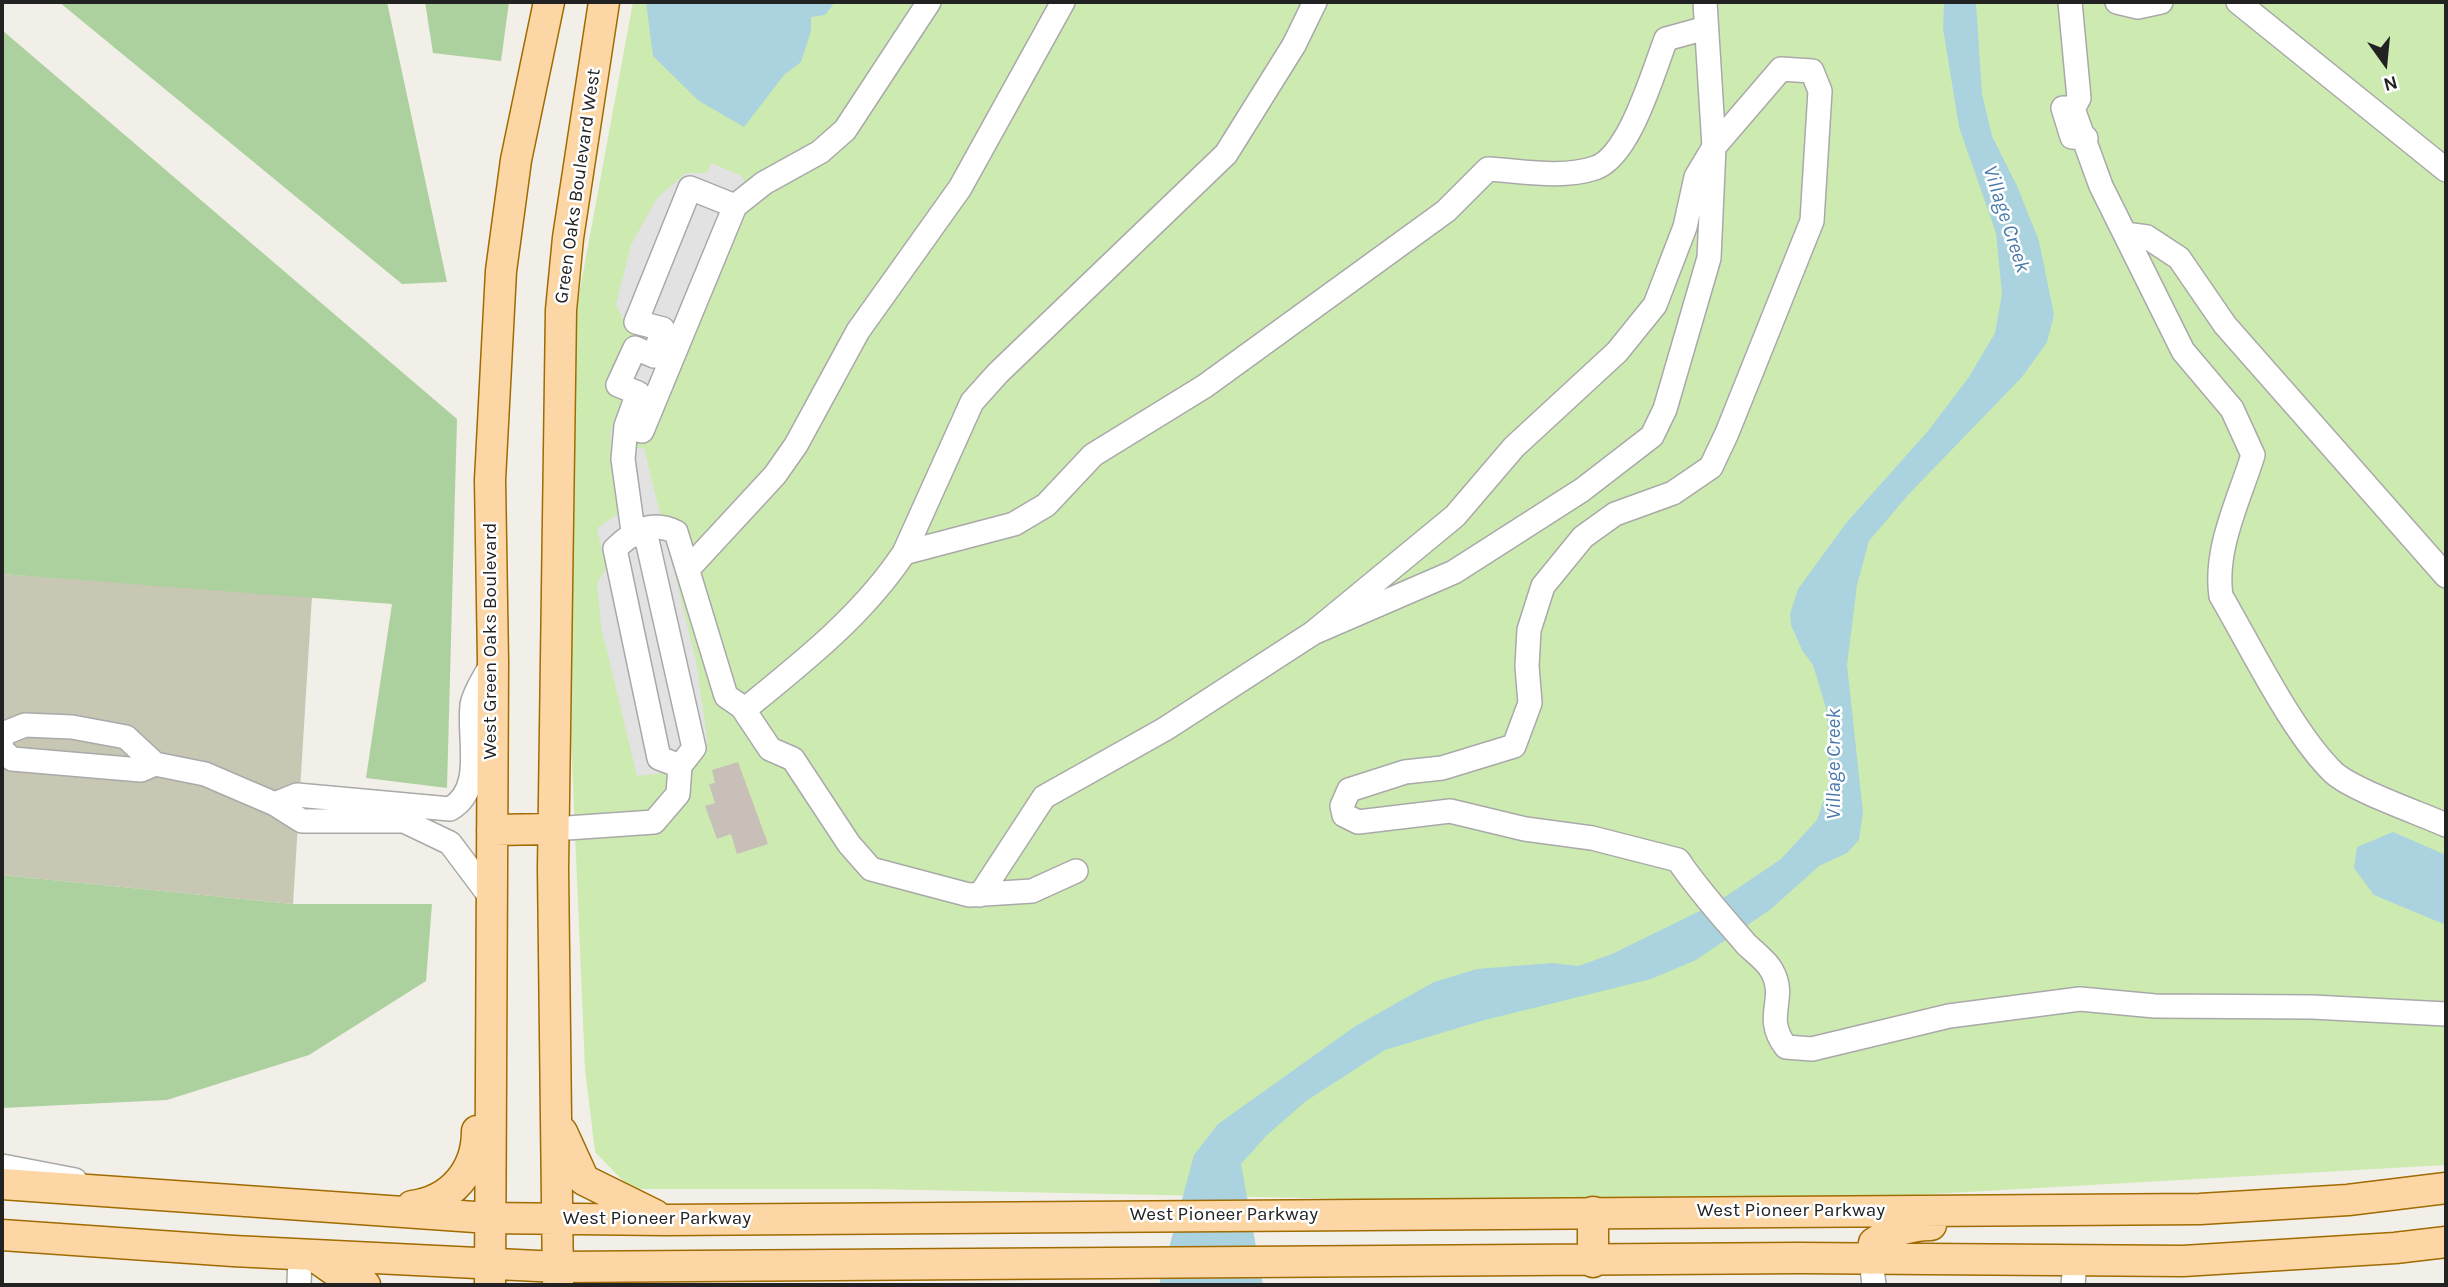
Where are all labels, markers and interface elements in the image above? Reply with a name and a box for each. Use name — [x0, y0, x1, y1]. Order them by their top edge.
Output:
north arrow — [2350, 28, 2420, 98]
street label: Green Oaks Boulevard West — [550, 67, 606, 305]
text: N — [2381, 71, 2400, 96]
water label: Village Creek — [1977, 162, 2035, 276]
street label: West Green Oaks Boulevard — [480, 522, 502, 760]
water label: Village Creek — [1821, 708, 1847, 820]
street label: West Pioneer Parkway — [1697, 1200, 1885, 1222]
street label: West Pioneer Parkway — [1130, 1204, 1318, 1226]
street label: West Pioneer Parkway — [563, 1208, 751, 1230]

